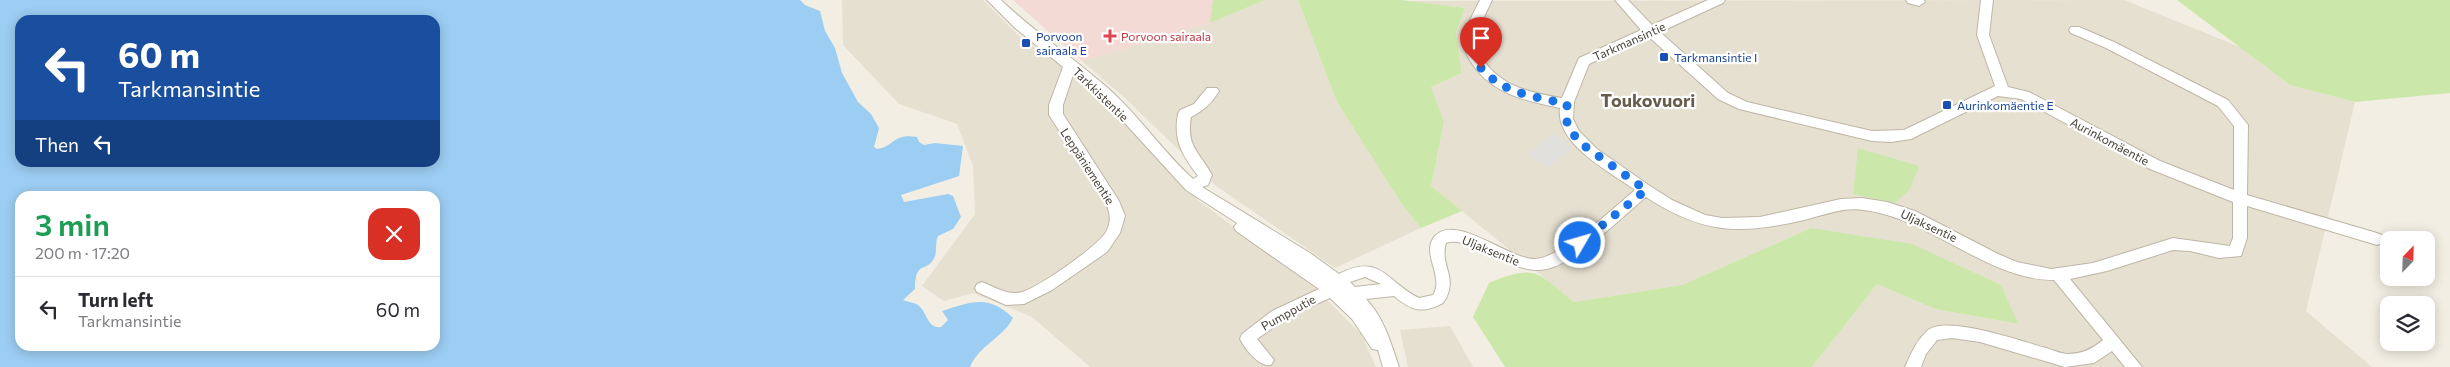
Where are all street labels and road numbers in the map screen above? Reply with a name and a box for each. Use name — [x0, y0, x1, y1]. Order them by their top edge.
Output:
street label: Tarkmansintie — [1591, 19, 1667, 63]
street label: Tarkkistentie — [1070, 64, 1132, 124]
street label: Aurinkomäentie — [2068, 114, 2152, 168]
street label: Leppäniementie — [1058, 125, 1118, 207]
street label: Uljaksentie — [1899, 206, 1959, 244]
street label: Uljaksentie — [1460, 232, 1522, 268]
street label: Pumpputie — [1258, 291, 1318, 333]

